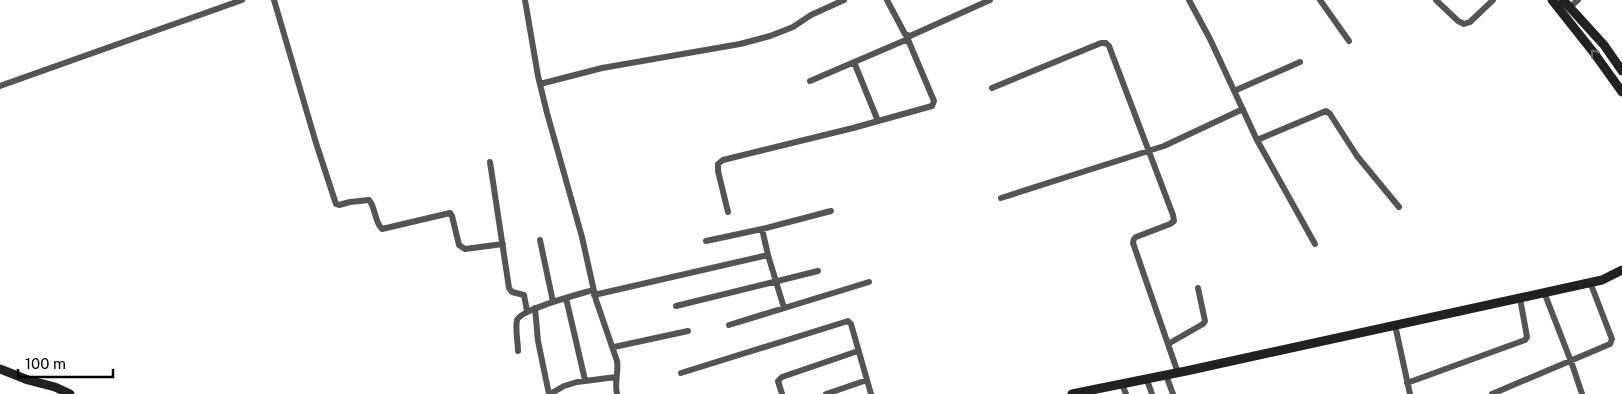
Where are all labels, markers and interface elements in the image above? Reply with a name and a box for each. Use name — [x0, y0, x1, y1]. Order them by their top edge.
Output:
one-way arrow — [1591, 50, 1599, 59]
scale bar — [18, 346, 112, 378]
text: 100 m — [25, 355, 66, 372]

